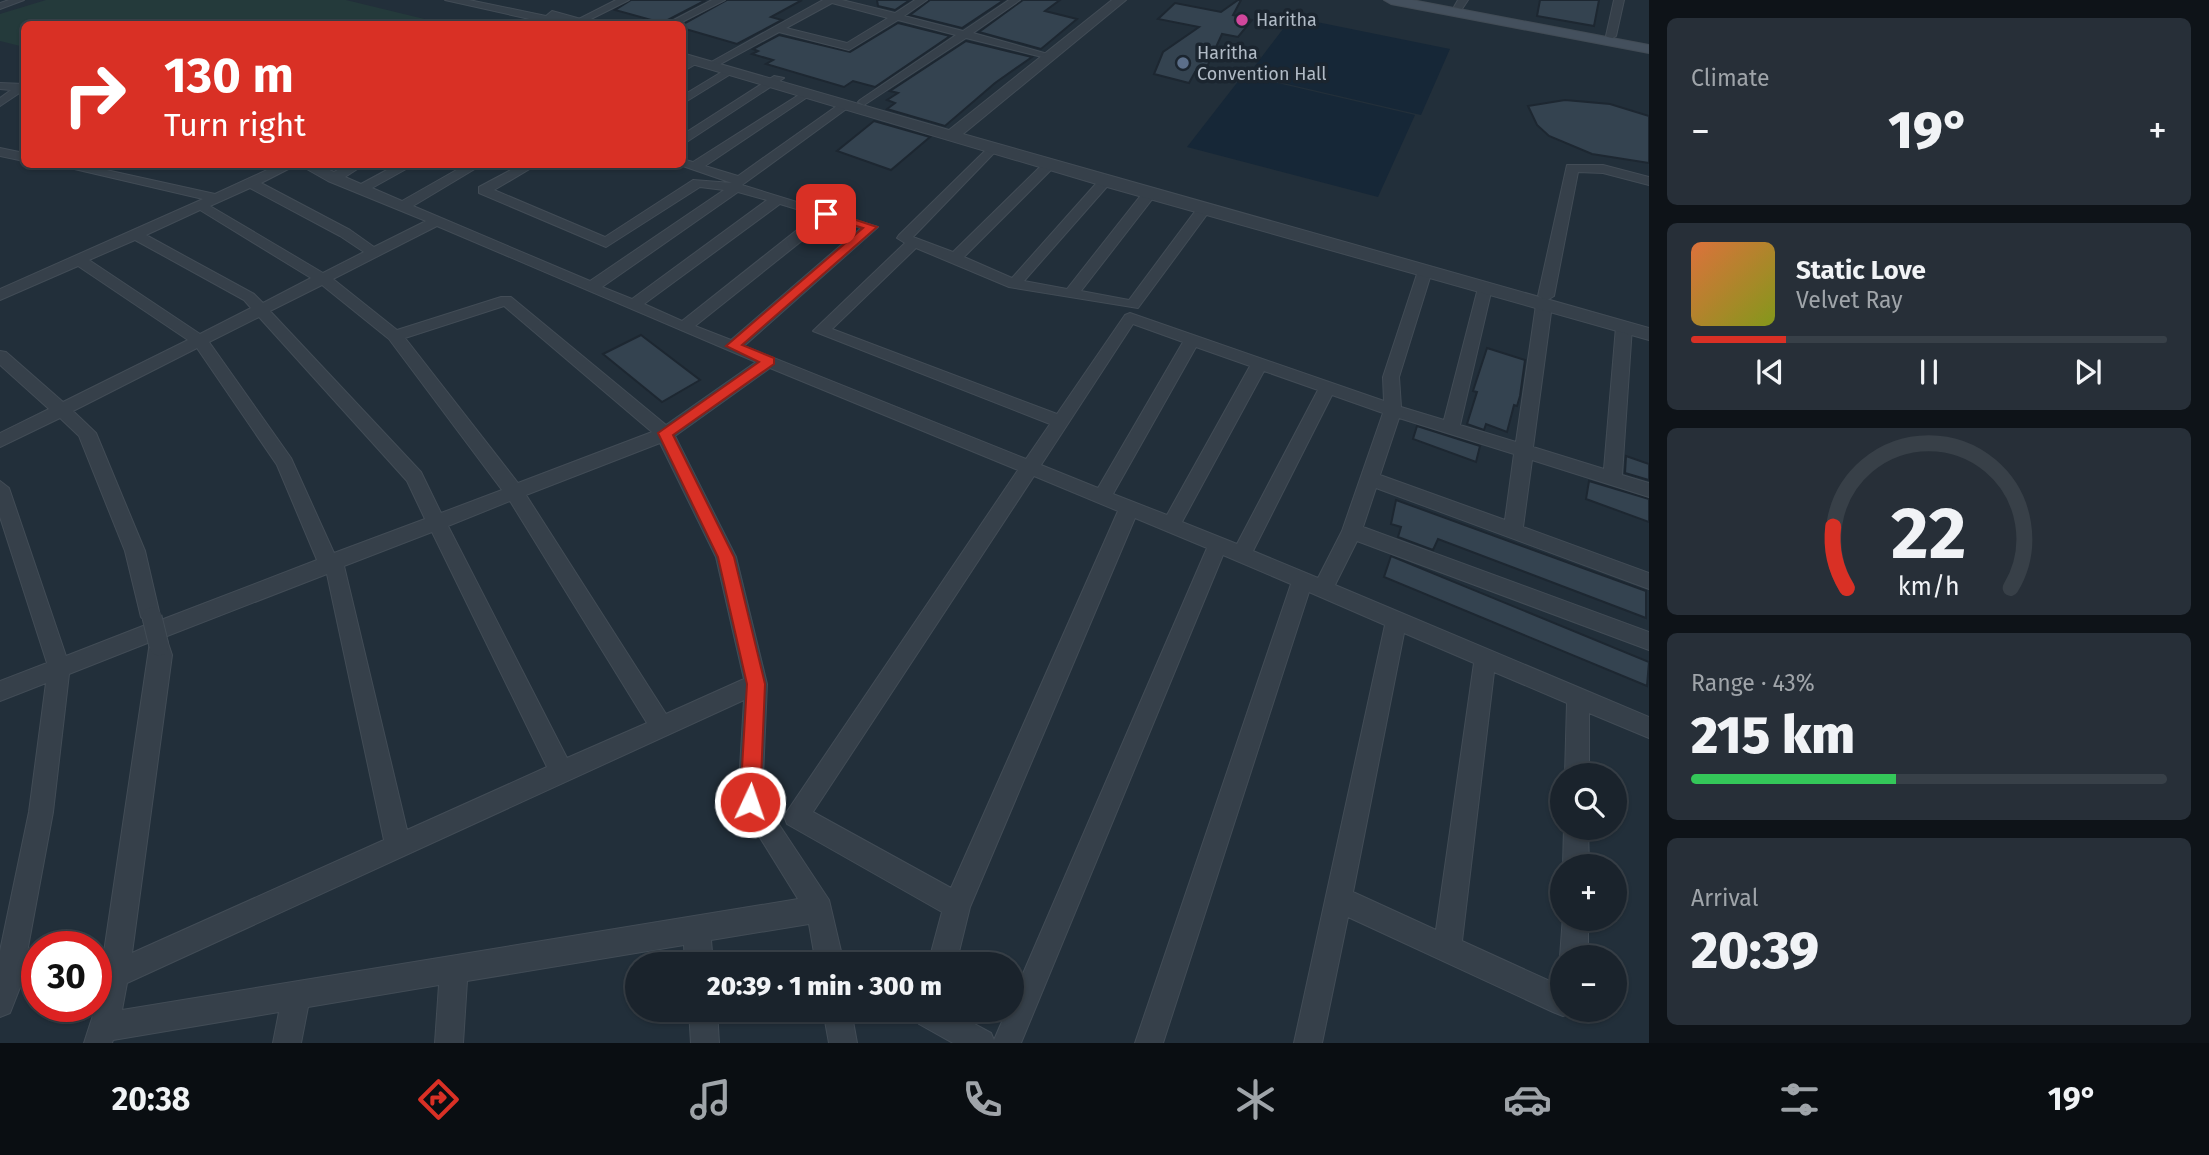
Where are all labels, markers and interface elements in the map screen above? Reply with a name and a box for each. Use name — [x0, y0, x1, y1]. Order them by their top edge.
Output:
place label: Haritha — [1256, 9, 1317, 31]
marker: Haritha — [1234, 12, 1250, 28]
place label: Haritha Convention Hall — [1197, 42, 1327, 85]
text: 130 m — [164, 46, 294, 105]
icon: right — [49, 49, 140, 140]
marker: Haritha Convention Hall — [1175, 55, 1191, 71]
text: Climate — [1691, 64, 1770, 92]
text: 19° — [1888, 99, 1970, 162]
text: Turn right — [164, 106, 306, 144]
text: − — [1691, 108, 1710, 154]
text: + — [2148, 108, 2167, 154]
pin — [796, 184, 856, 244]
icon: arrive — [807, 195, 845, 233]
text: Static Love — [1796, 255, 1926, 286]
text: Velvet Ray — [1796, 286, 1903, 314]
icon: previous — [1751, 353, 1789, 391]
icon: pause — [1910, 353, 1948, 391]
icon: next — [2069, 353, 2107, 391]
text: 22 — [1891, 490, 1967, 577]
text: km/h — [1898, 571, 1960, 601]
text: Range · 43% — [1691, 669, 1815, 697]
text: 215 km — [1691, 704, 1855, 767]
map controls — [1550, 763, 1627, 1022]
button: search — [1550, 763, 1627, 840]
position arrow — [713, 765, 787, 839]
button: + — [1550, 854, 1627, 931]
text: Arrival — [1691, 884, 1758, 912]
text: 20:39 — [1691, 919, 1819, 982]
speed limit sign: 30 — [21, 931, 112, 1022]
button: − — [1550, 945, 1627, 1022]
text: 20:39 · 1 min · 300 m — [707, 971, 942, 1002]
icon: directions — [414, 1075, 463, 1124]
icon: music — [686, 1075, 735, 1124]
icon: phone — [958, 1075, 1007, 1124]
icon: climate — [1231, 1075, 1280, 1124]
icon: car — [1503, 1075, 1552, 1124]
icon: filters — [1775, 1075, 1824, 1124]
text: 20:38 — [112, 1080, 190, 1118]
text: 19° — [2048, 1080, 2097, 1118]

